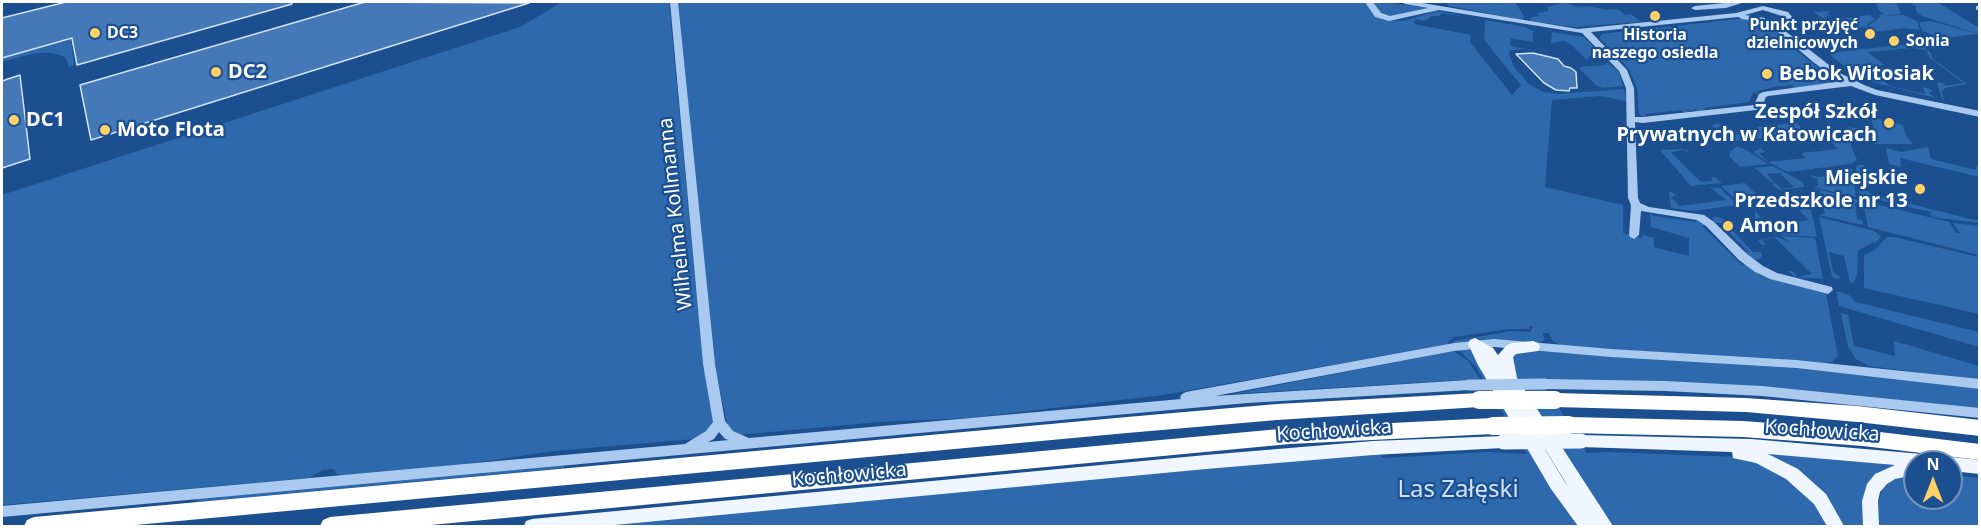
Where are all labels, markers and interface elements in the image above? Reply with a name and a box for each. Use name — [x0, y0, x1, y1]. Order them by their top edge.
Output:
marker: Historia naszego osiedla — [1648, 9, 1662, 23]
place label: Punkt przyjęć dzielnicowych — [1746, 15, 1858, 53]
place label: DC3 — [107, 23, 138, 43]
place label: Historia naszego osiedla — [1592, 25, 1718, 63]
marker: DC3 — [88, 26, 102, 40]
marker: Punkt przyjęć dzielnicowych — [1863, 27, 1877, 41]
place label: Sonia — [1906, 31, 1950, 51]
marker: Sonia — [1887, 34, 1901, 48]
place label: DC2 — [228, 60, 267, 84]
place label: Bebok Witosiak — [1779, 62, 1934, 86]
marker: DC2 — [209, 65, 223, 79]
marker: Bebok Witosiak — [1760, 67, 1774, 81]
place label: Zespół Szkół Prywatnych w Katowicach — [1616, 100, 1877, 147]
place label: DC1 — [26, 108, 65, 132]
marker: DC1 — [7, 113, 21, 127]
marker: Zespół Szkół Prywatnych w Katowicach — [1882, 116, 1896, 130]
street label: Wilhelma Kollmanna — [654, 117, 698, 311]
place label: Moto Flota — [117, 118, 225, 142]
marker: Moto Flota — [98, 123, 112, 137]
place label: Miejskie Przedszkole nr 13 — [1734, 166, 1908, 213]
marker: Miejskie Przedszkole nr 13 — [1913, 182, 1927, 196]
place label: Amon — [1740, 214, 1799, 238]
marker: Amon — [1721, 219, 1735, 233]
street label: Kochłowicka — [1275, 415, 1393, 447]
street label: Kochłowicka — [1763, 415, 1881, 447]
north arrow — [1903, 450, 1963, 510]
text: N — [1926, 453, 1940, 475]
street label: Kochłowicka — [790, 458, 908, 492]
park label: Las Załęski — [1397, 476, 1519, 504]

